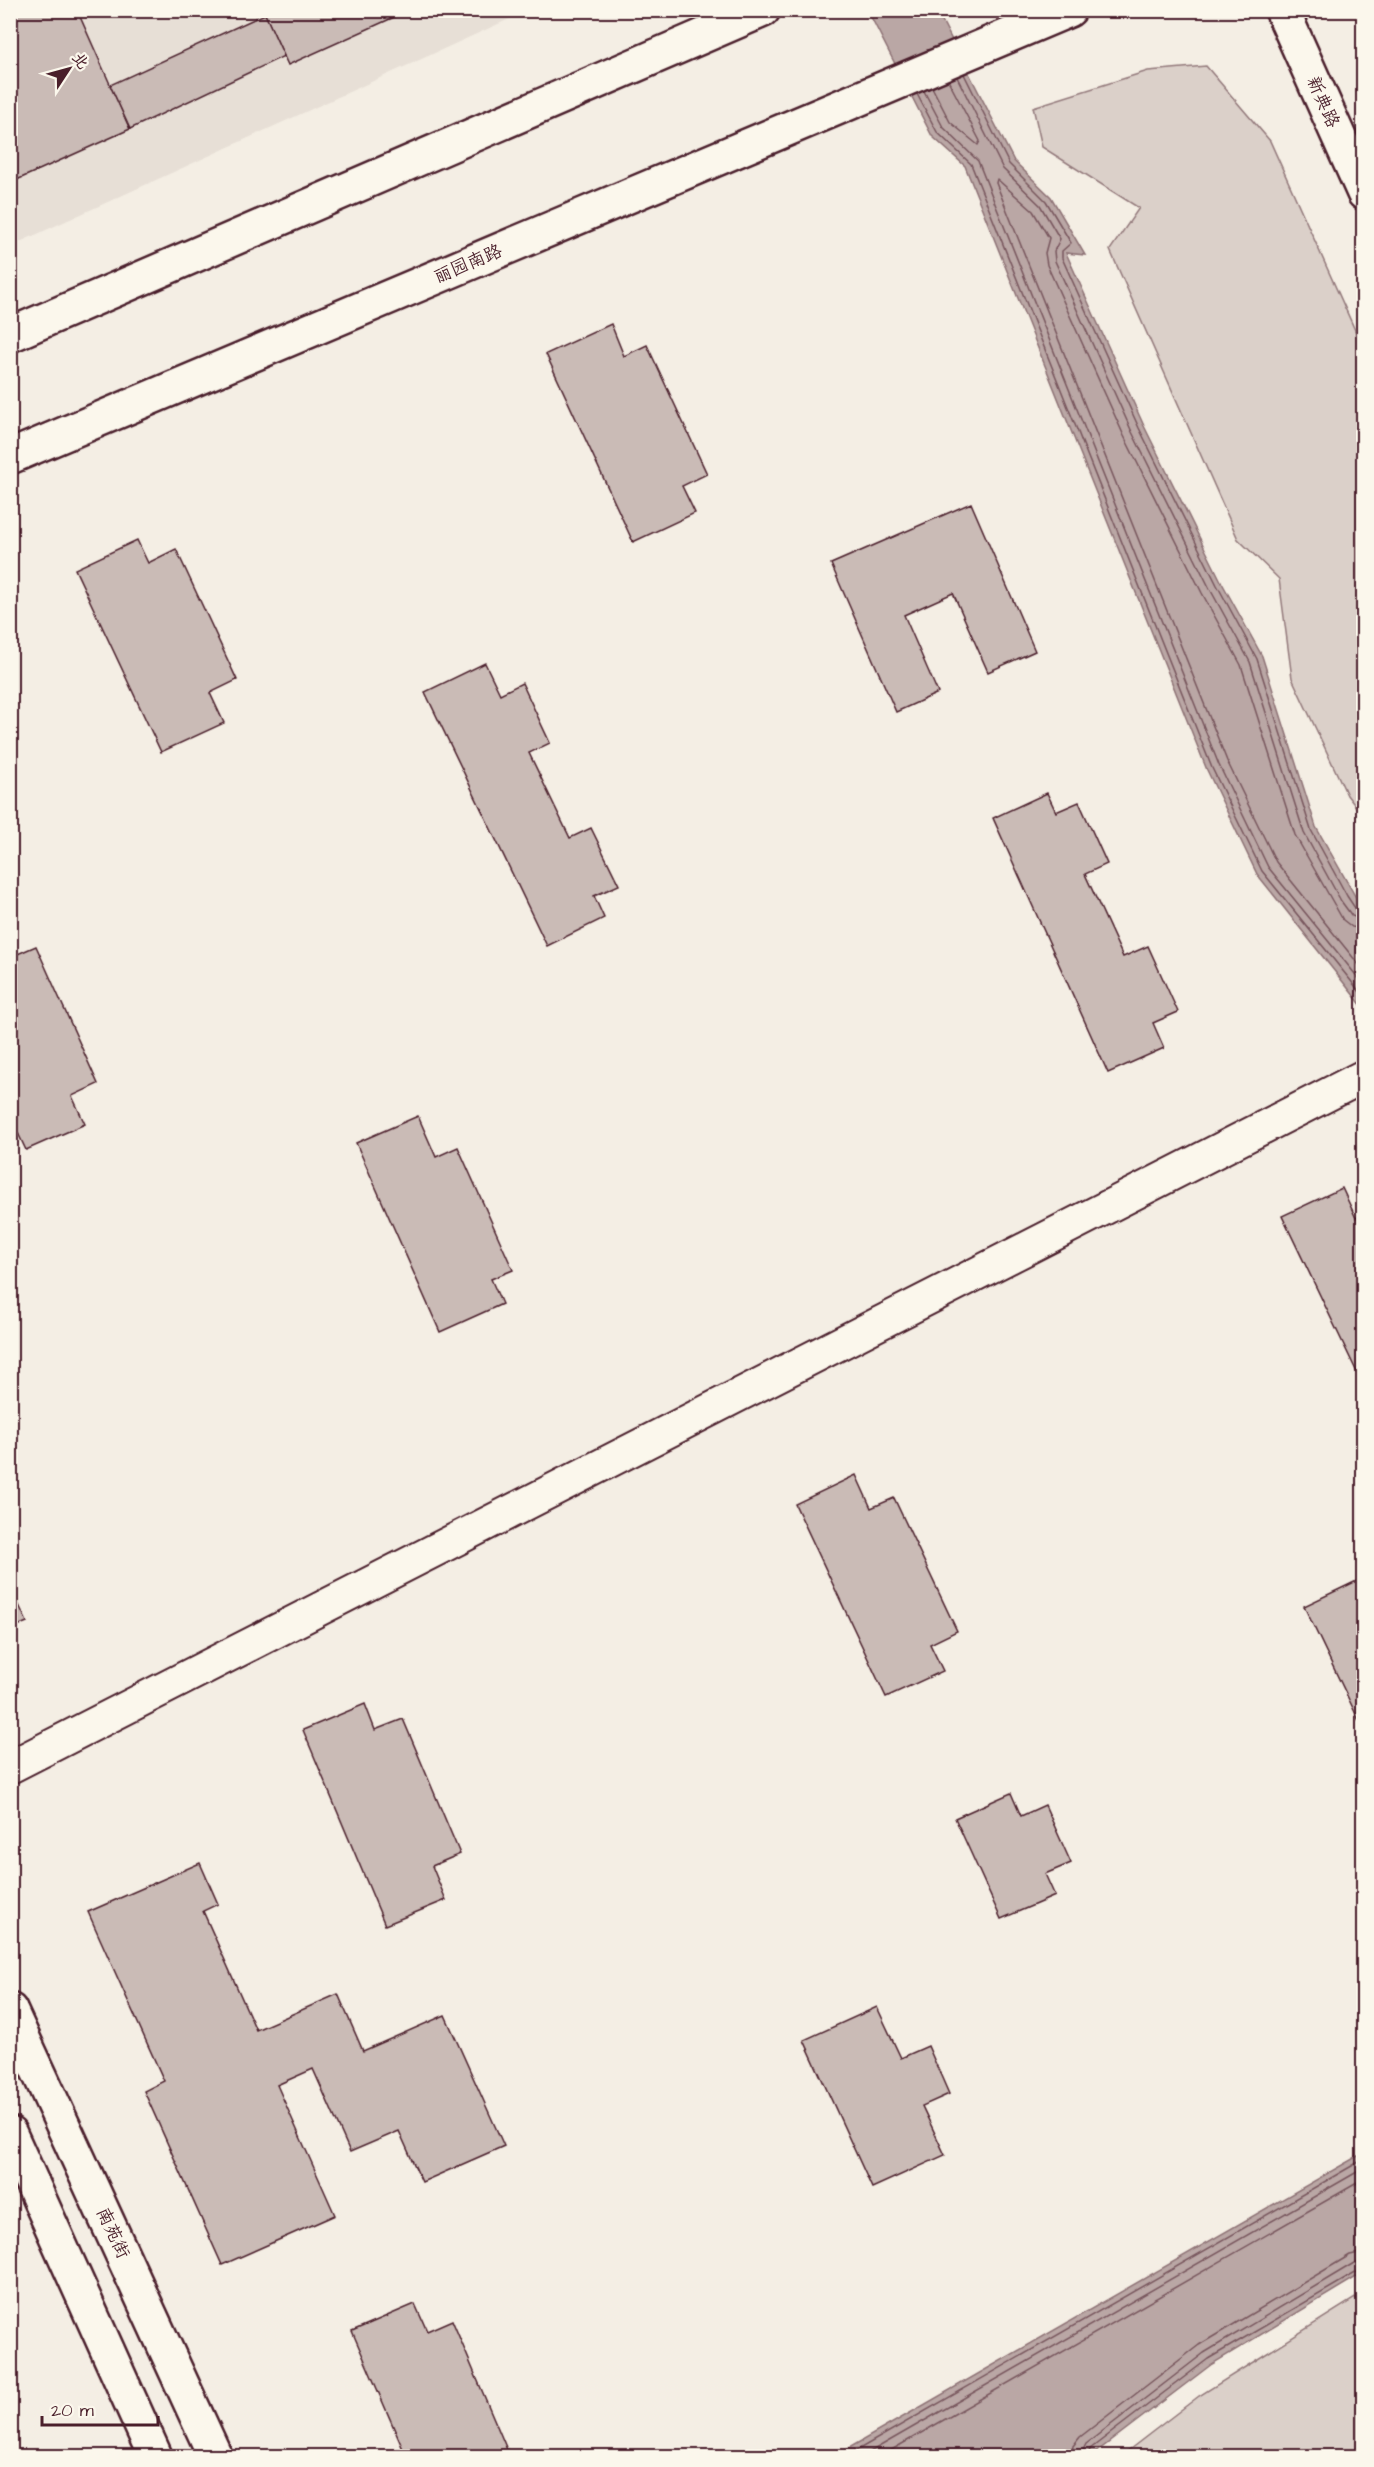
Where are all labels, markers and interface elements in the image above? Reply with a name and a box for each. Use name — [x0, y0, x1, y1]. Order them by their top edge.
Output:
north arrow — [39, 39, 99, 99]
text: 北 — [67, 48, 94, 74]
street label: 新典路 — [1301, 72, 1345, 132]
street label: 丽园南路 — [430, 238, 506, 290]
street label: 南苑街 — [90, 2203, 136, 2263]
scale bar — [42, 2389, 158, 2427]
text: 20 m — [51, 2398, 94, 2423]

